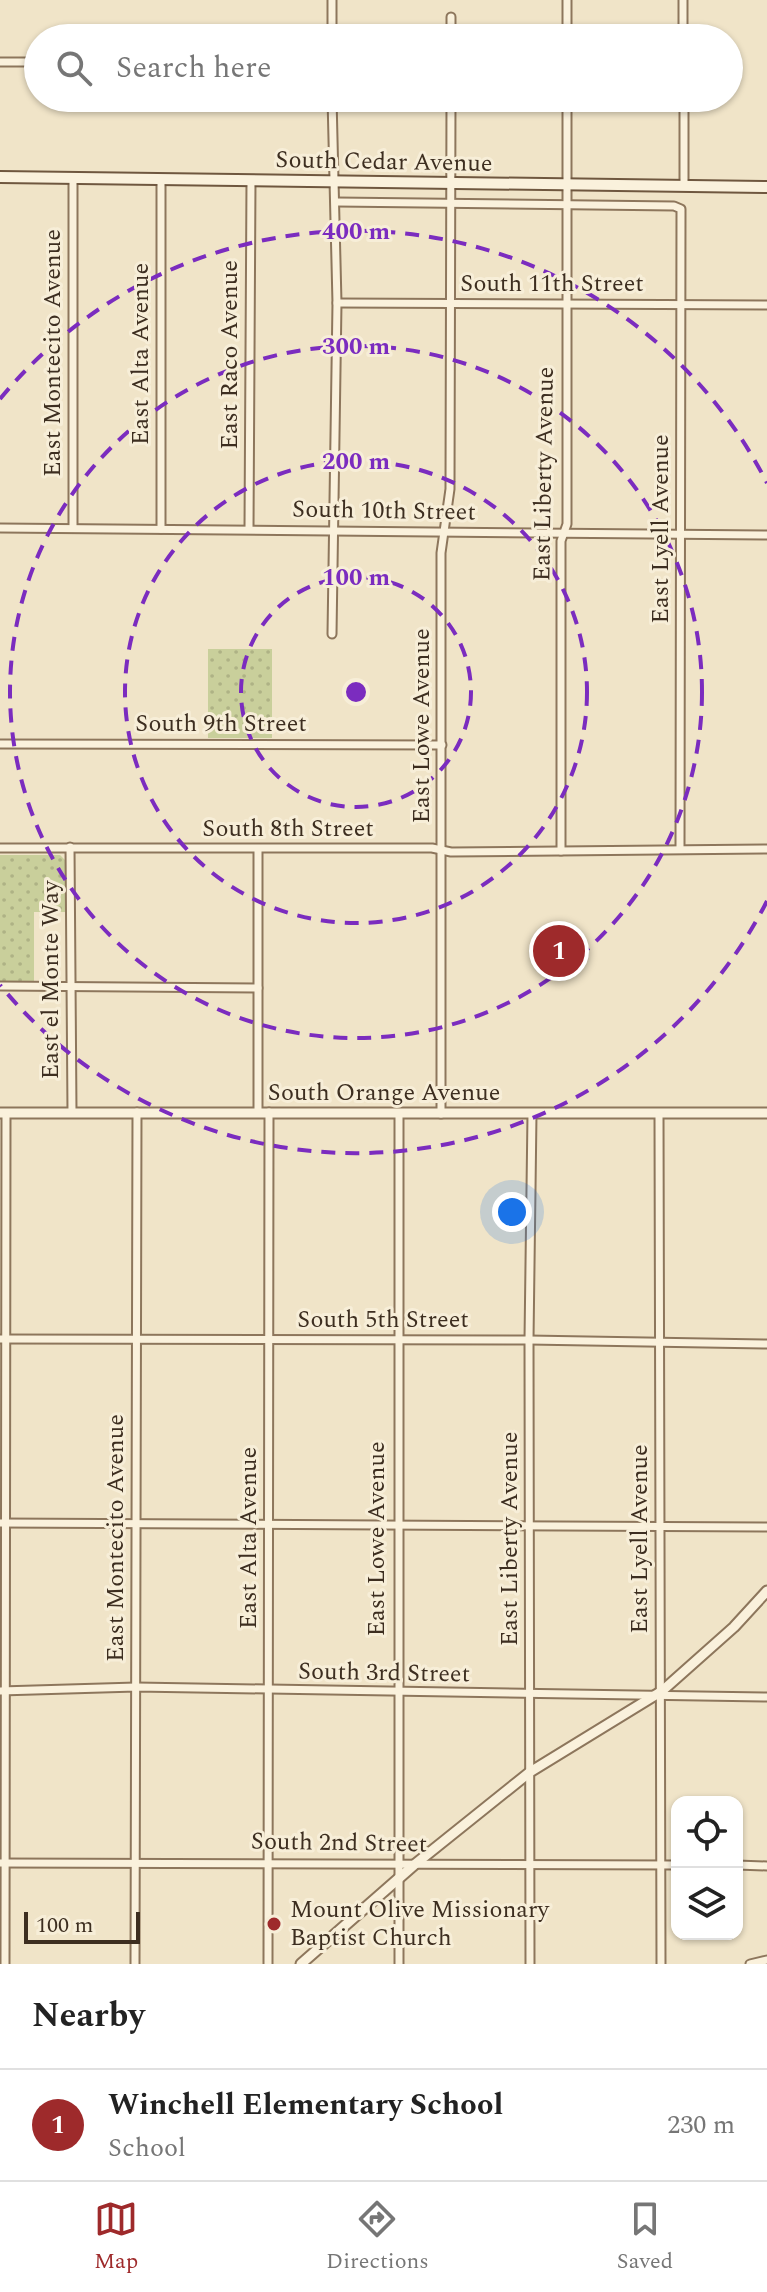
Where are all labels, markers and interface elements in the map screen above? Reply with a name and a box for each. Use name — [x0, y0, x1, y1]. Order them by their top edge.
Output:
search box — [24, 24, 743, 112]
text: Search here — [116, 45, 272, 91]
icon: search — [52, 46, 96, 90]
street label: South Cedar Avenue — [275, 142, 493, 182]
text: 400 m — [322, 214, 390, 250]
street label: East Montecito Avenue — [35, 229, 71, 477]
street label: East Raco Avenue — [212, 260, 248, 450]
street label: East Alta Avenue — [123, 263, 159, 445]
street label: South 11th Street — [460, 266, 644, 302]
text: 300 m — [322, 329, 390, 365]
street label: East Liberty Avenue — [524, 366, 564, 582]
street label: East Lyell Avenue — [643, 434, 679, 624]
text: 200 m — [322, 444, 390, 480]
street label: South 10th Street — [292, 491, 476, 531]
text: 100 m — [322, 560, 390, 596]
street label: East Lowe Avenue — [404, 628, 440, 824]
centre of rings — [342, 678, 370, 706]
street label: South 9th Street — [135, 706, 307, 742]
street label: South 8th Street — [202, 811, 374, 847]
street label: East el Monte Way — [33, 879, 69, 1079]
pin: 1 — [533, 921, 585, 981]
street label: South Orange Avenue — [268, 1075, 500, 1111]
your location — [492, 1192, 532, 1232]
street label: South 5th Street — [297, 1302, 469, 1338]
street label: East Montecito Avenue — [98, 1414, 134, 1662]
street label: East Liberty Avenue — [492, 1432, 528, 1646]
street label: East Lowe Avenue — [359, 1441, 395, 1637]
street label: East Lyell Avenue — [622, 1444, 658, 1634]
street label: East Alta Avenue — [231, 1447, 267, 1629]
street label: South 3rd Street — [298, 1654, 470, 1692]
map controls — [671, 1796, 743, 1940]
button: locate — [671, 1796, 743, 1868]
street label: South 2nd Street — [250, 1823, 428, 1863]
button: layers — [671, 1868, 743, 1940]
place label: Mount Olive Missionary Baptist Church — [290, 1892, 551, 1956]
scale bar — [24, 1908, 140, 1944]
text: 100 m — [36, 1909, 93, 1942]
marker: Mount Olive Missionary Baptist Church — [265, 1915, 283, 1933]
text: Nearby — [32, 1990, 145, 2042]
text: Winchell Elementary School — [108, 2082, 503, 2128]
text: 1 — [51, 2105, 65, 2145]
text: 230 m — [667, 2105, 735, 2145]
text: School — [108, 2128, 186, 2168]
tab: Map — [94, 2197, 138, 2278]
tab: Directions — [326, 2197, 429, 2278]
tab: Saved — [617, 2197, 673, 2278]

